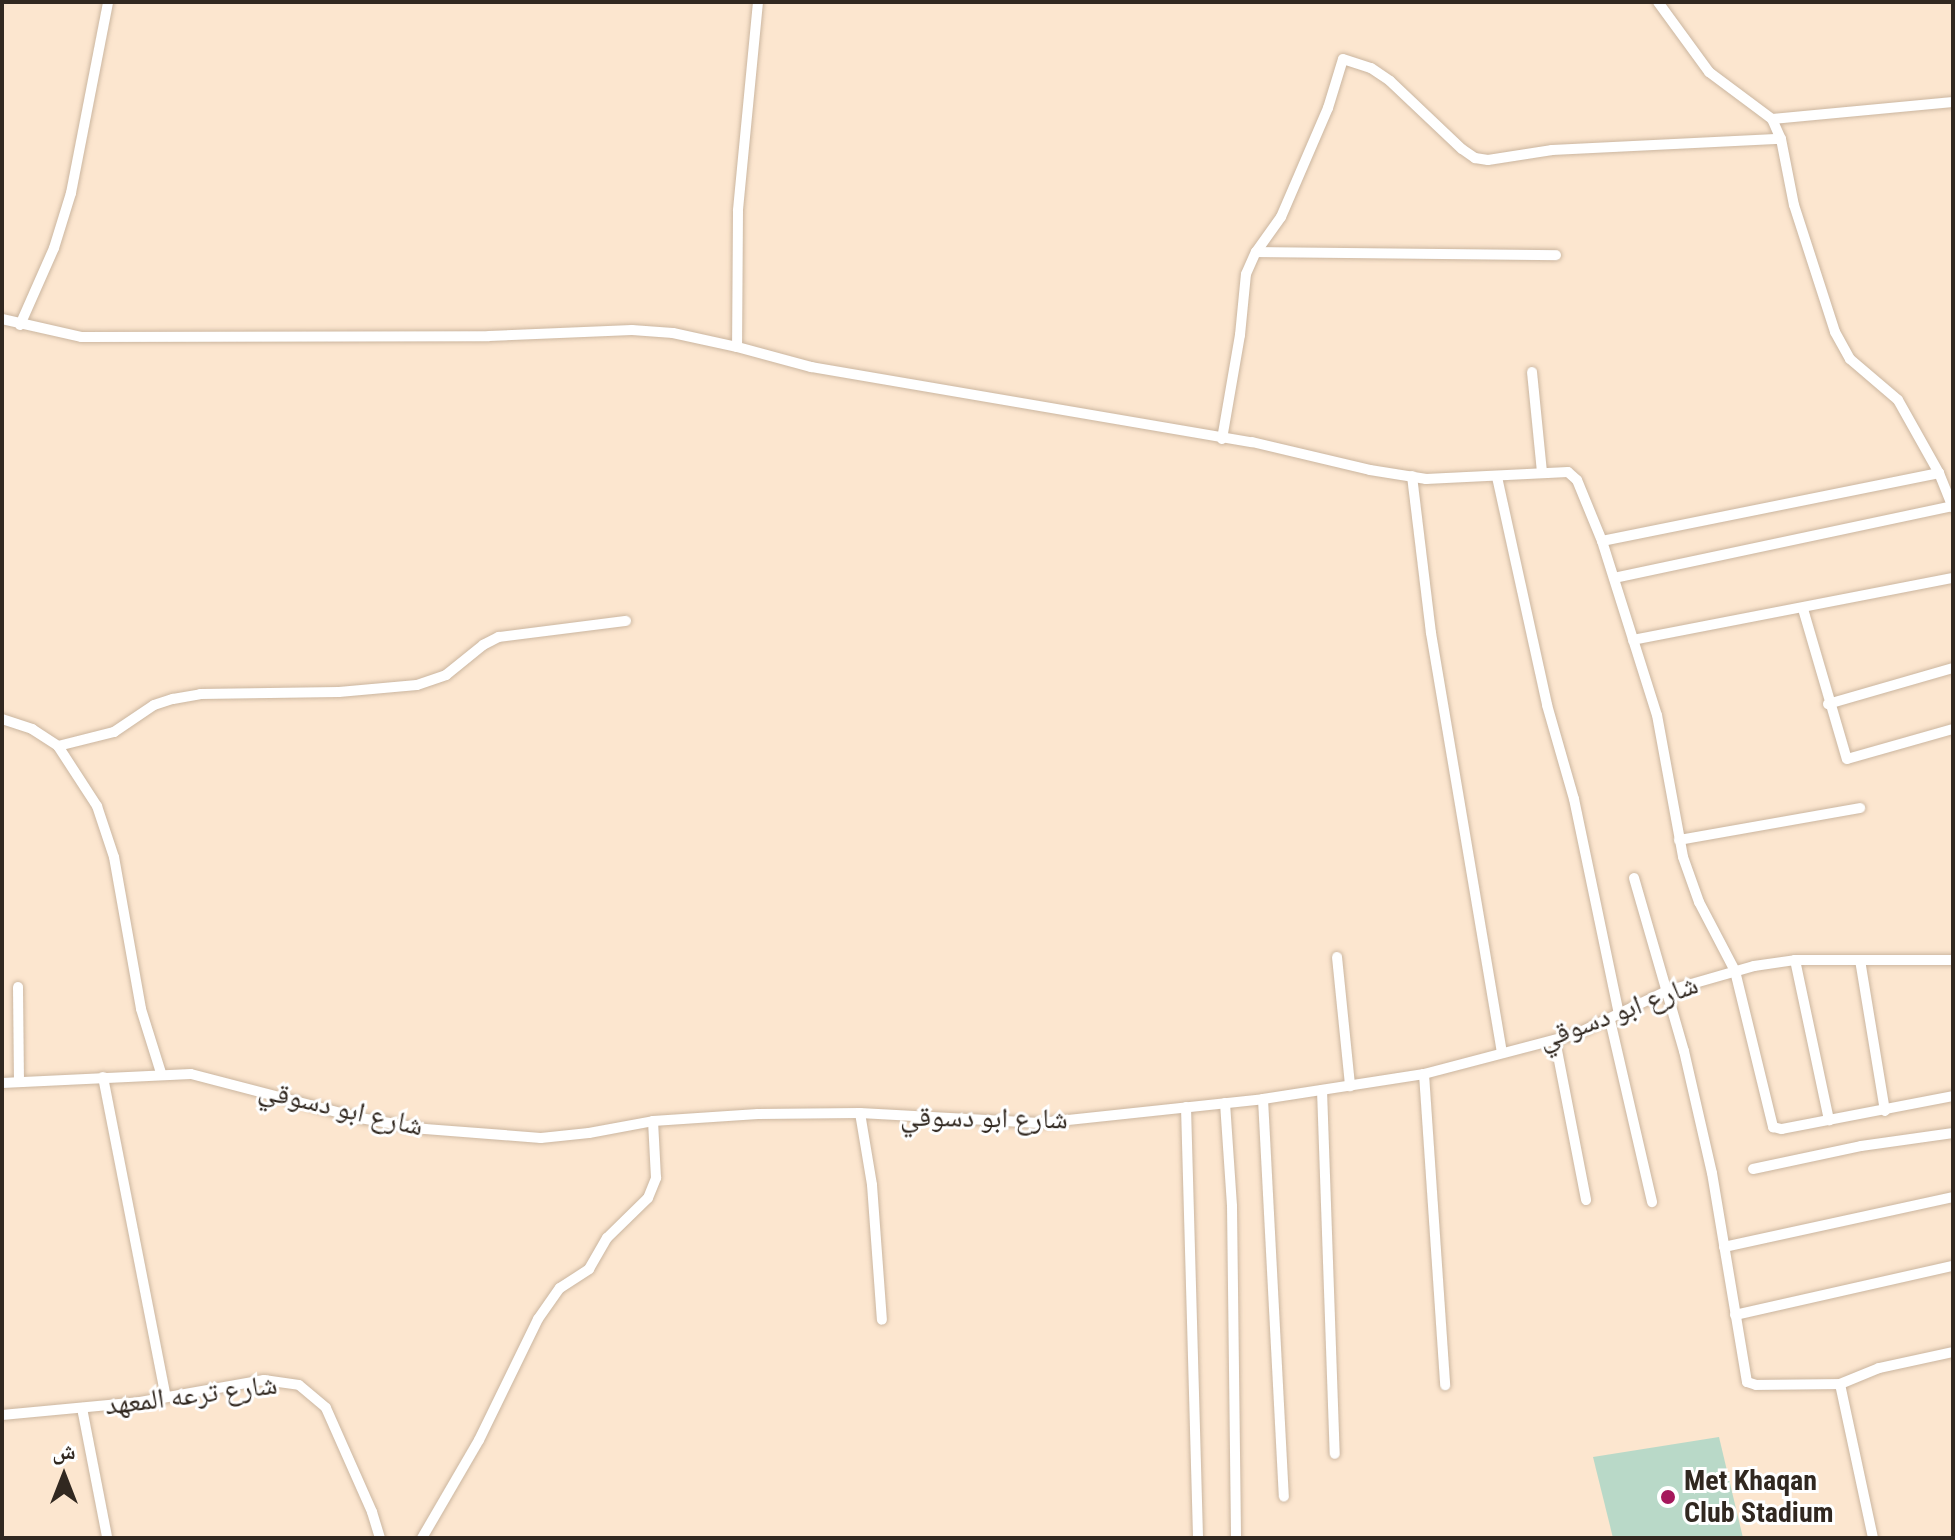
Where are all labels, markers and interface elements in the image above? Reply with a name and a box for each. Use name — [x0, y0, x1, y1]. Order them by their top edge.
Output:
street label: شارع ابو دسوقي — [1533, 968, 1703, 1056]
street label: شارع ابو دسوقي — [256, 1073, 426, 1143]
street label: شارع ابو دسوقي — [900, 1100, 1068, 1136]
street label: شارع ترعه المعهد — [103, 1368, 279, 1422]
north arrow — [24, 1436, 104, 1516]
text: ش — [52, 1439, 76, 1464]
place label: Met Khaqan Club Stadium — [1684, 1464, 1833, 1530]
marker: Met Khaqan Club Stadium — [1659, 1488, 1677, 1506]

